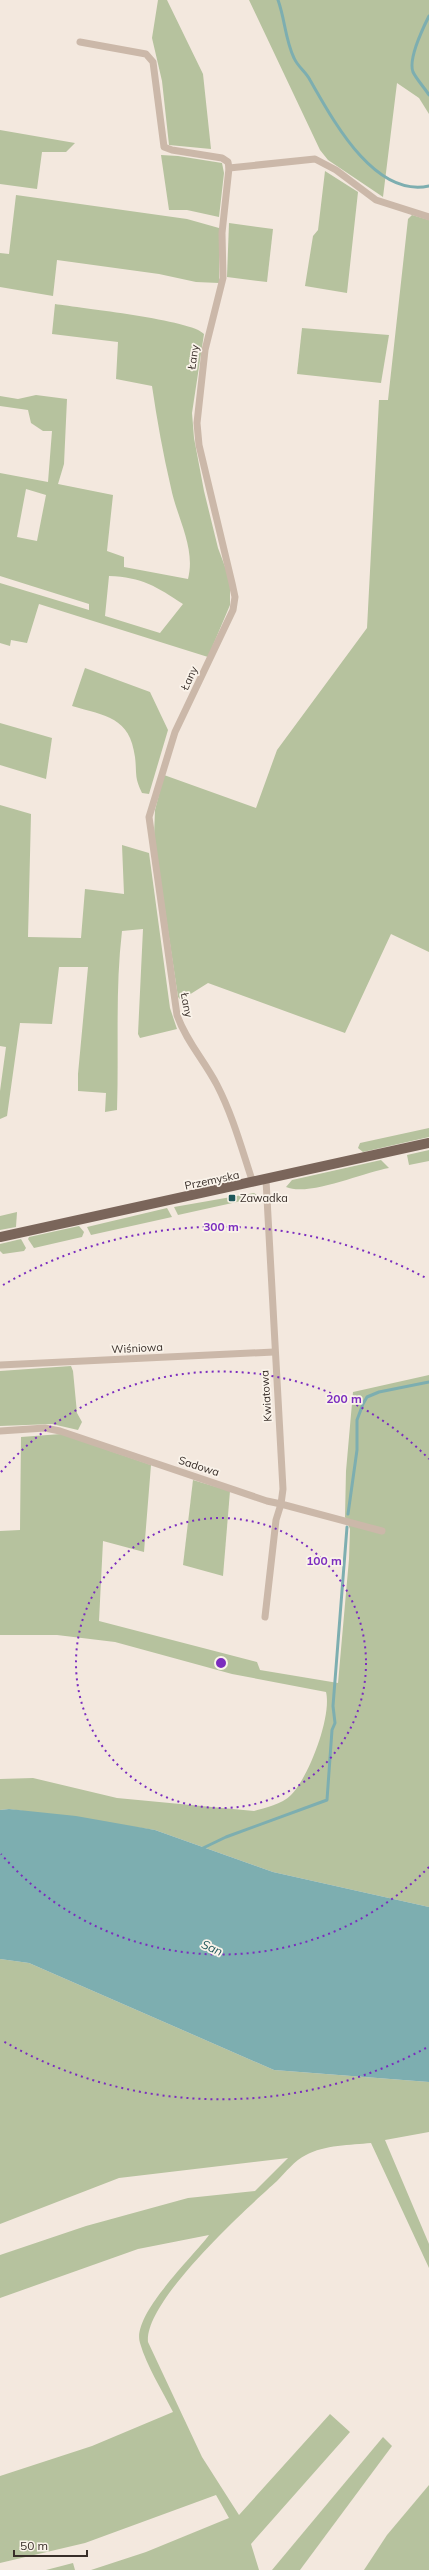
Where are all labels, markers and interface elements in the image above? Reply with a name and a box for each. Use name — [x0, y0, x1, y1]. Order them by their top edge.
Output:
street label: Łany — [184, 344, 202, 371]
street label: Łany — [177, 664, 201, 693]
street label: Łany — [178, 990, 196, 1019]
street label: Przemyska — [183, 1167, 241, 1193]
place label: Zawadka — [240, 1191, 288, 1205]
marker: Zawadka — [227, 1193, 237, 1203]
text: 300 m — [203, 1219, 239, 1234]
street label: Wiśniowa — [111, 1340, 163, 1356]
street label: Kwiatowa — [257, 1370, 275, 1422]
text: 200 m — [326, 1391, 362, 1406]
street label: Sadowa — [177, 1453, 221, 1479]
text: 100 m — [306, 1553, 342, 1568]
centre of rings — [214, 1656, 228, 1670]
water label: San — [199, 1936, 225, 1959]
scale bar — [14, 2532, 87, 2558]
text: 50 m — [20, 2538, 48, 2553]

